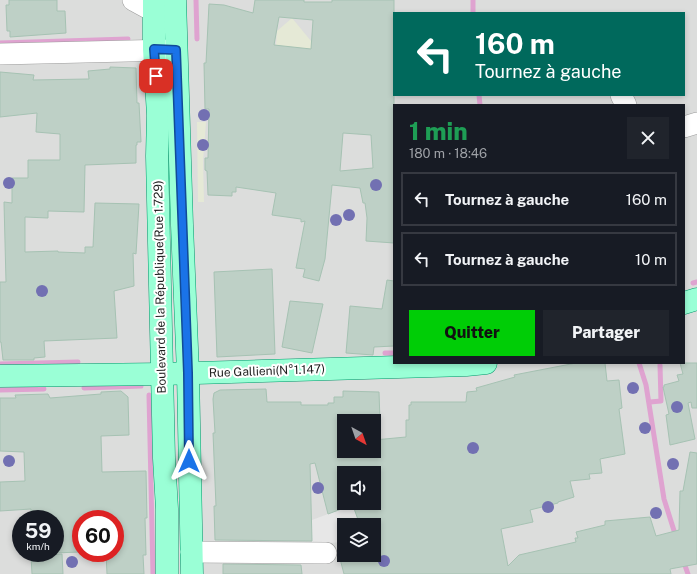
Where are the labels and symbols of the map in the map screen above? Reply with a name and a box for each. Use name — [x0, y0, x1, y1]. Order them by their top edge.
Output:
pin — [139, 59, 173, 93]
street label: Boulevard de la République(Rue 1.729) — [151, 180, 169, 394]
street label: Rue Gallieni(N°1.147) — [209, 362, 325, 380]
north arrow — [337, 414, 381, 458]
position arrow — [168, 440, 210, 482]
speed limit sign: 60 — [72, 510, 124, 562]

